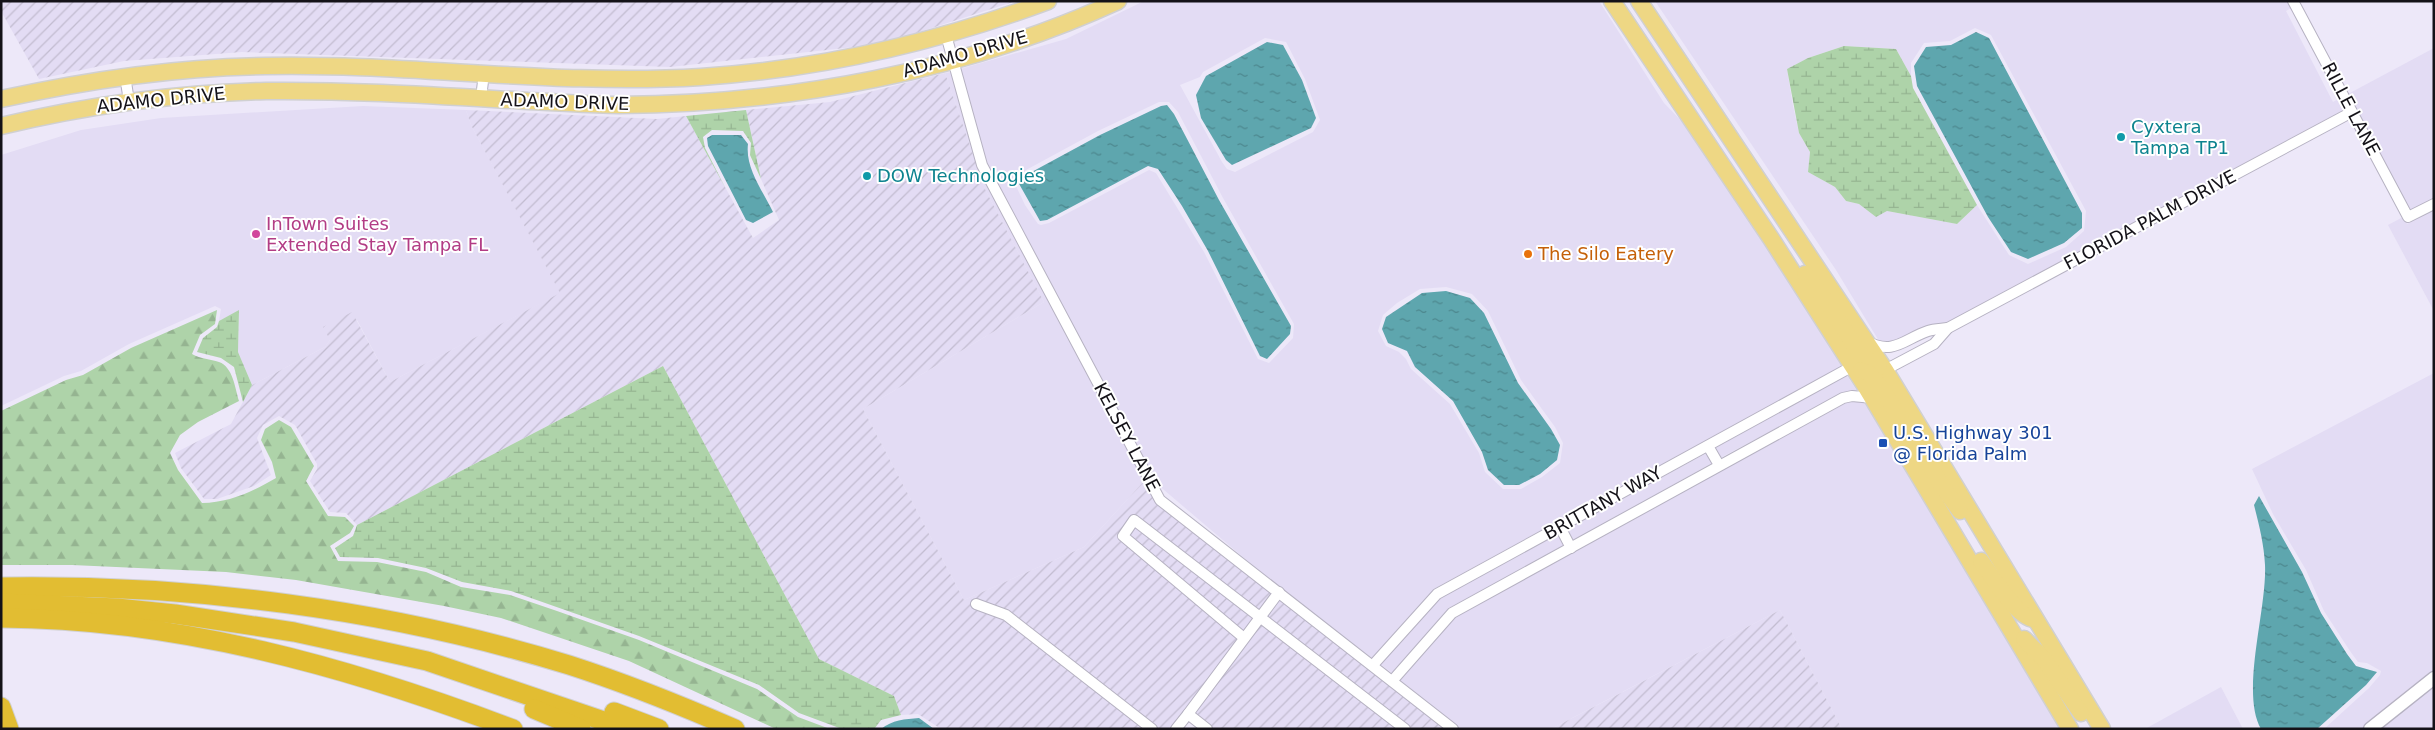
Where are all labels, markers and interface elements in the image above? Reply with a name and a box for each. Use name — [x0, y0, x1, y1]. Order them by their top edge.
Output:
street label: ADAMO DRIVE — [900, 26, 1030, 81]
street label: RILLE LANE — [2318, 59, 2385, 159]
street label: ADAMO DRIVE — [96, 82, 226, 117]
street label: ADAMO DRIVE — [500, 89, 630, 114]
place label: Cyxtera Tampa TP1 — [2130, 116, 2229, 158]
marker: Cyxtera Tampa TP1 — [2115, 131, 2127, 143]
place label: DOW Technologies — [877, 165, 1044, 186]
street label: FLORIDA PALM DRIVE — [2060, 165, 2239, 274]
marker: DOW Technologies — [861, 170, 873, 182]
place label: InTown Suites Extended Stay Tampa FL — [266, 213, 488, 255]
marker: InTown Suites Extended Stay Tampa FL — [250, 228, 262, 240]
place label: The Silo Eatery — [1537, 243, 1674, 264]
marker: The Silo Eatery — [1522, 248, 1534, 260]
street label: KELSEY LANE — [1090, 379, 1165, 495]
place label: U.S. Highway 301 @ Florida Palm — [1893, 422, 2053, 464]
marker: U.S. Highway 301 @ Florida Palm — [1877, 437, 1889, 449]
street label: BRITTANY WAY — [1540, 461, 1666, 544]

